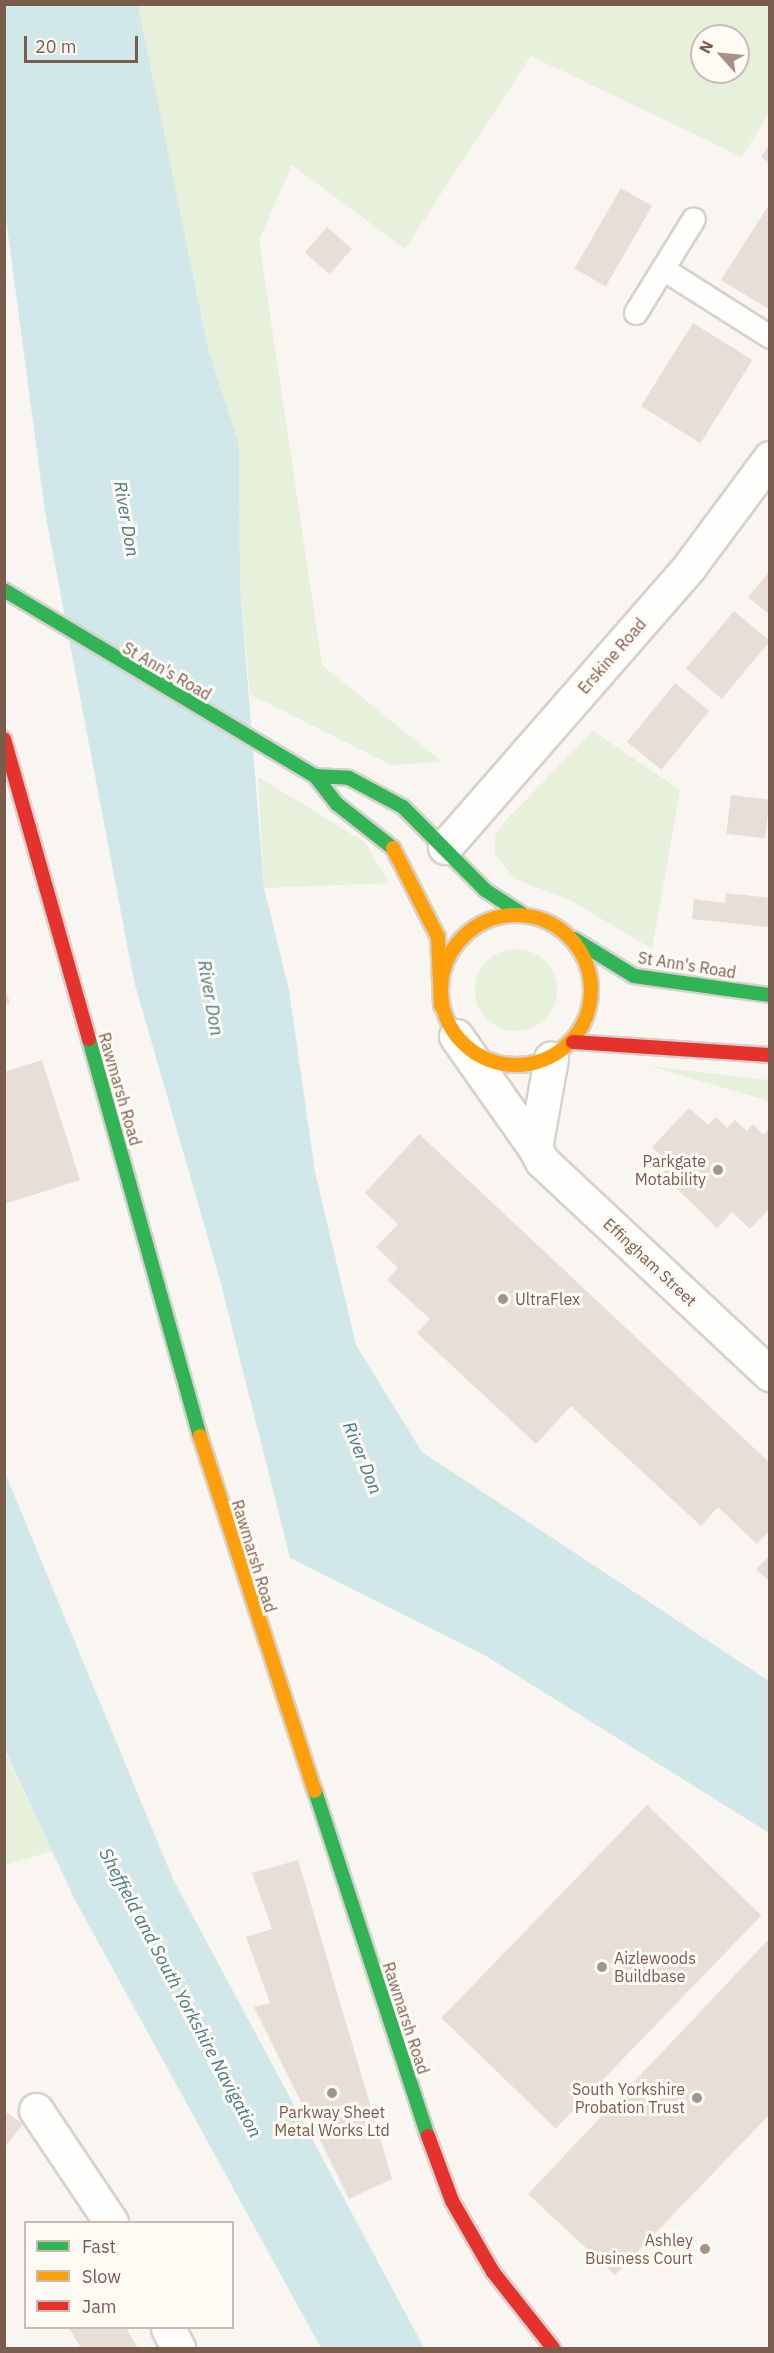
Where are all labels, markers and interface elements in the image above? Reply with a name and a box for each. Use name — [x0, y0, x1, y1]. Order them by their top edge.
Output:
scale bar — [27, 24, 141, 62]
north arrow — [690, 24, 750, 84]
text: 20 m — [35, 35, 77, 58]
text: N — [694, 37, 717, 56]
water label: River Don — [109, 480, 143, 558]
street label: Erskine Road — [574, 614, 650, 698]
street label: St Ann's Road — [119, 638, 215, 704]
street label: St Ann's Road — [637, 948, 737, 982]
water label: River Don — [193, 959, 227, 1037]
street label: Rawmarsh Road — [95, 1030, 145, 1148]
place label: Parkgate Motability — [635, 1151, 706, 1189]
marker: Parkgate Motability — [711, 1163, 725, 1177]
street label: Effingham Street — [599, 1214, 701, 1310]
place label: UltraFlex — [515, 1289, 580, 1309]
marker: UltraFlex — [496, 1292, 510, 1306]
water label: River Don — [338, 1419, 386, 1497]
street label: Rawmarsh Road — [228, 1497, 280, 1615]
water label: Sheffield and South Yorkshire Navigation — [94, 1845, 266, 2141]
place label: Aizlewoods Buildbase — [614, 1948, 696, 1986]
street label: Rawmarsh Road — [379, 1960, 433, 2076]
marker: Aizlewoods Buildbase — [595, 1960, 609, 1974]
place label: South Yorkshire Probation Trust — [572, 2079, 685, 2117]
marker: Parkway Sheet Metal Works Ltd — [325, 2086, 339, 2100]
marker: South Yorkshire Probation Trust — [690, 2091, 704, 2105]
place label: Parkway Sheet Metal Works Ltd — [274, 2102, 390, 2140]
legend — [24, 2221, 234, 2329]
place label: Ashley Business Court — [585, 2230, 693, 2268]
text: Fast — [82, 2235, 116, 2258]
marker: Ashley Business Court — [698, 2242, 712, 2256]
text: Slow — [82, 2265, 121, 2288]
text: Jam — [82, 2295, 117, 2318]

